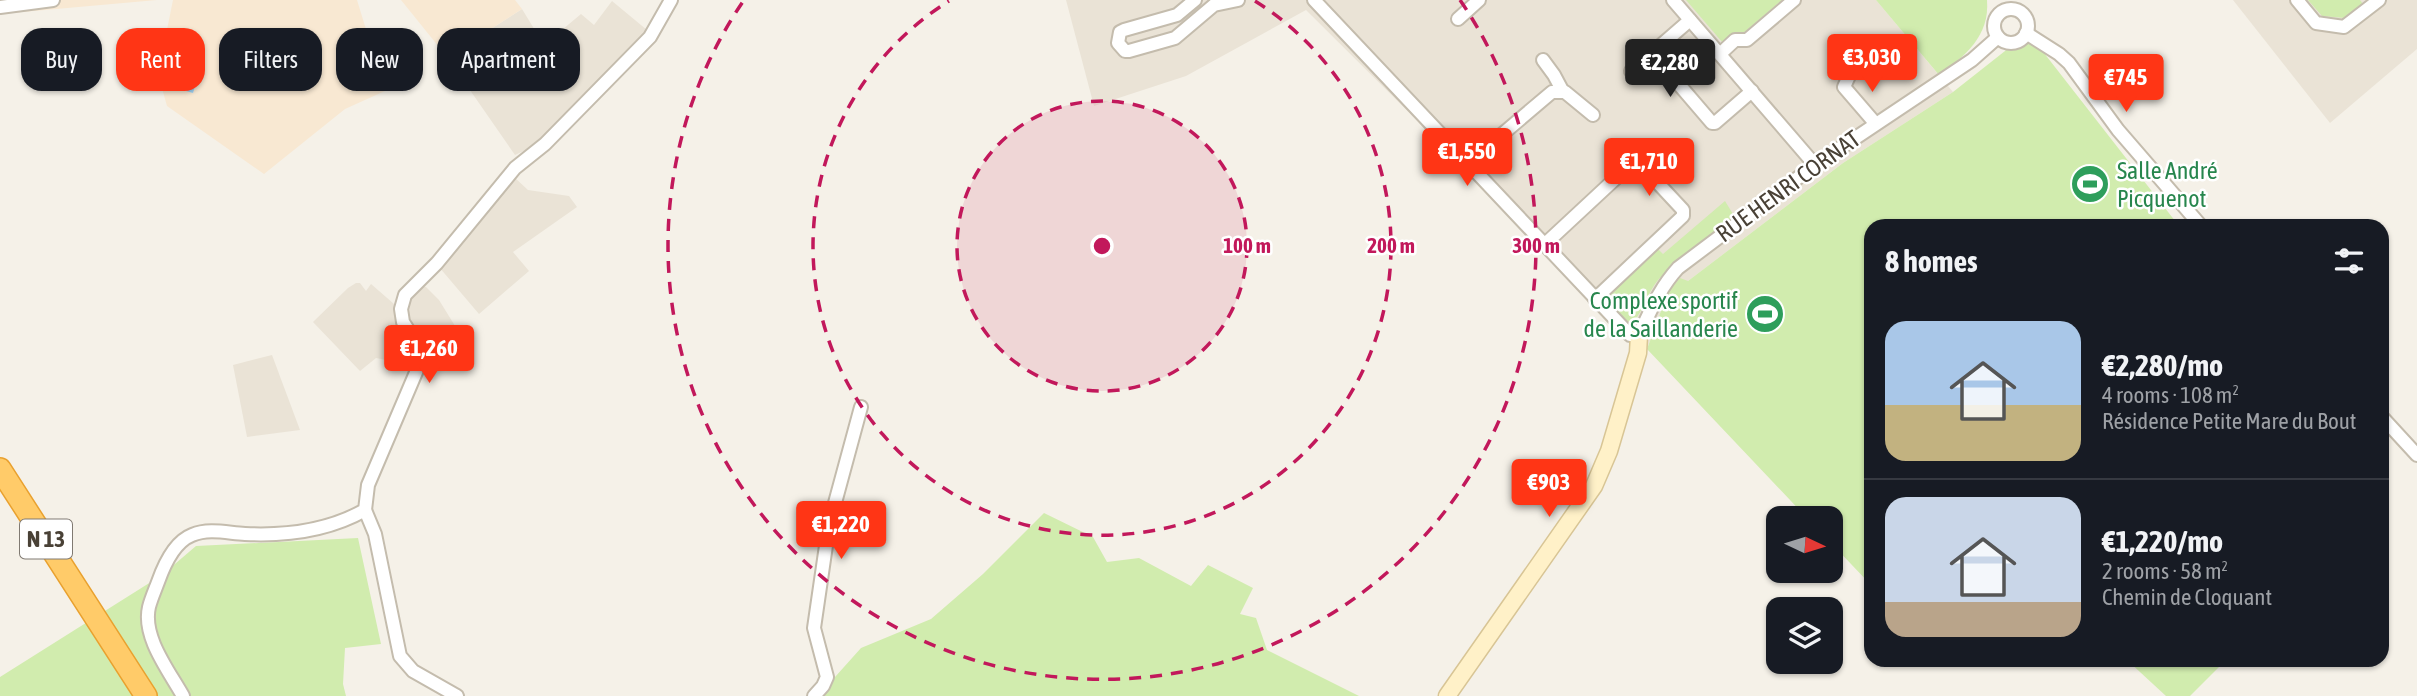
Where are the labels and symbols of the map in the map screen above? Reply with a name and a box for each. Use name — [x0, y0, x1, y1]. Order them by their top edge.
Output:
pin: €3,030 — [1815, 34, 1929, 94]
pin: €2,280 — [1613, 40, 1727, 99]
pin: €745 — [2085, 54, 2167, 114]
street label: RUE HENRI CORNAT — [1711, 124, 1866, 247]
pin: €1,550 — [1410, 128, 1524, 188]
pin: €1,710 — [1592, 138, 1706, 198]
place label: Salle André Picquenot — [2117, 157, 2218, 212]
sports icon: Salle André Picquenot — [2069, 163, 2111, 205]
text: 100 m — [1223, 233, 1271, 257]
text: 200 m — [1367, 233, 1415, 257]
text: 300 m — [1512, 233, 1560, 257]
centre of rings — [1090, 234, 1114, 258]
place label: Complexe sportif de la Saillanderie — [1584, 287, 1738, 342]
sports icon: Complexe sportif de la Saillanderie — [1744, 293, 1786, 335]
pin: €1,260 — [372, 326, 486, 385]
pin: €903 — [1508, 460, 1590, 519]
pin: €1,220 — [784, 502, 898, 561]
north arrow — [1766, 506, 1843, 583]
road number: N 13 — [20, 520, 72, 558]

